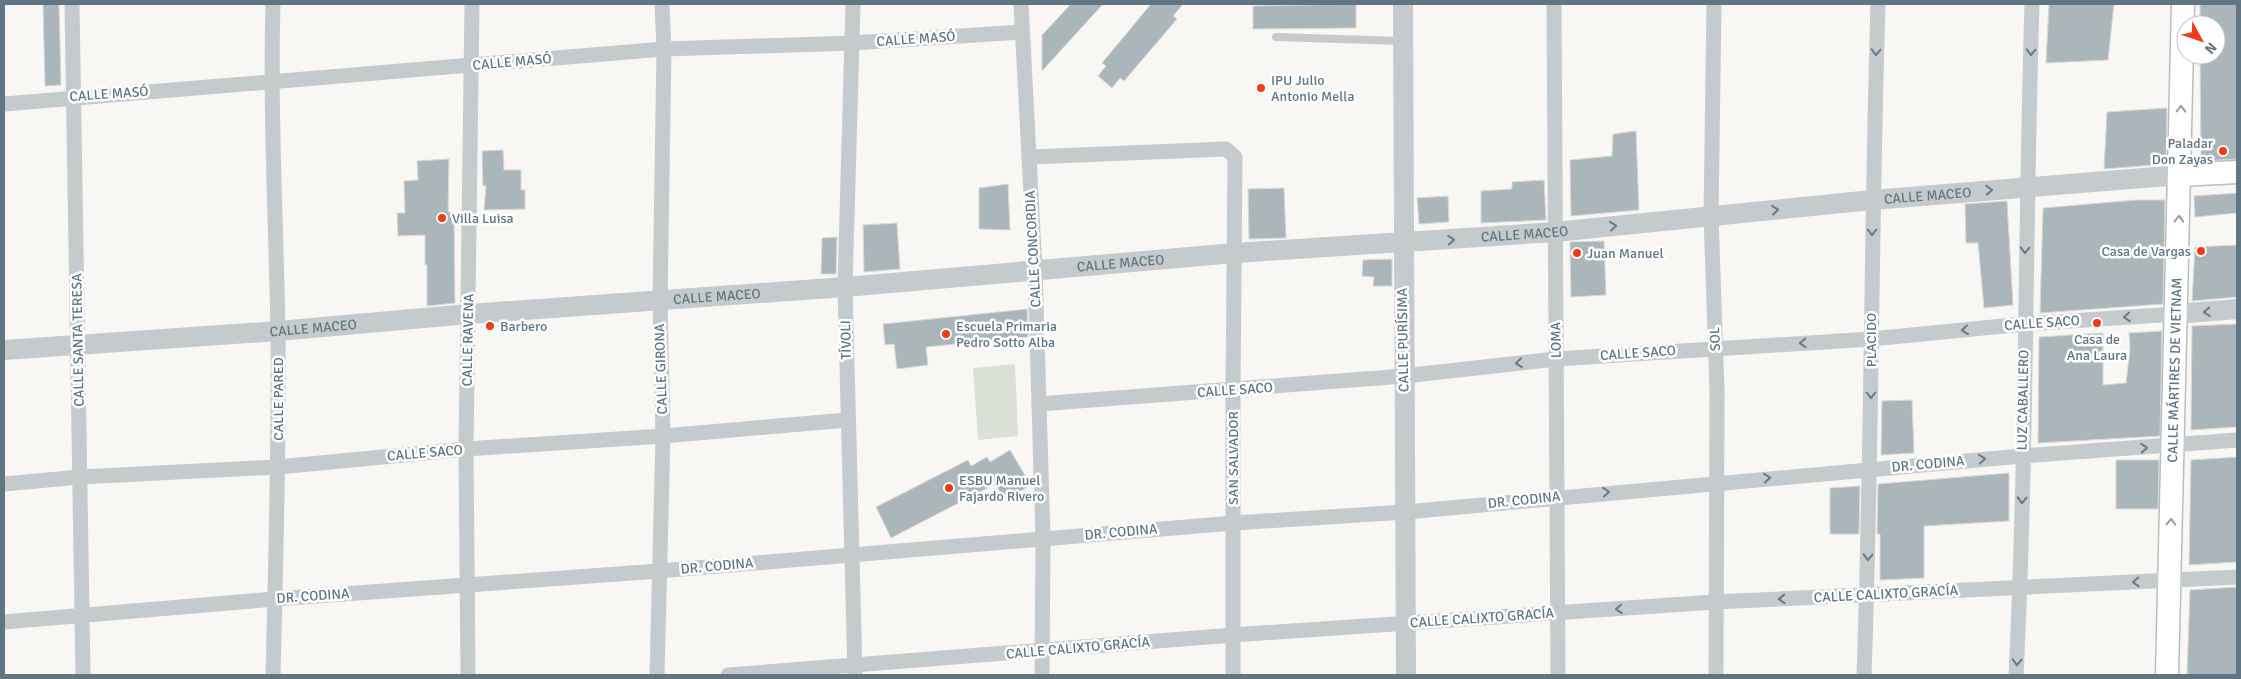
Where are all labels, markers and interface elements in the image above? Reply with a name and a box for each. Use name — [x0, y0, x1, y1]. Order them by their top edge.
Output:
north arrow — [2176, 15, 2226, 65]
street label: CALLE MASÓ — [876, 28, 956, 50]
text: N — [2201, 39, 2220, 57]
one-way arrow — [1871, 49, 1881, 57]
one-way arrow — [2025, 49, 2036, 57]
street label: CALLE MASÓ — [472, 50, 552, 74]
place label: IPU Julio Antonio Mella — [1271, 72, 1355, 105]
marker: IPU Julio Antonio Mella — [1255, 82, 1267, 94]
street label: CALLE MASÓ — [69, 83, 149, 105]
one-way arrow — [2176, 104, 2186, 112]
place label: Paladar Don Zayas — [2152, 135, 2214, 168]
marker: Paladar Don Zayas — [2217, 145, 2229, 157]
street label: CALLE MACEO — [1883, 183, 1972, 207]
one-way arrow — [1985, 185, 1993, 196]
street label: CALLE CONCORDIA — [1021, 190, 1045, 308]
one-way arrow — [1771, 205, 1779, 216]
place label: Villa Luisa — [452, 210, 514, 227]
marker: Villa Luisa — [436, 212, 448, 224]
one-way arrow — [2173, 215, 2184, 223]
one-way arrow — [1609, 221, 1617, 232]
street label: CALLE MACEO — [1480, 222, 1569, 245]
one-way arrow — [1867, 229, 1877, 237]
one-way arrow — [1448, 234, 1456, 245]
place label: Casa de Vargas — [2102, 243, 2191, 260]
place label: Juan Manuel — [1587, 245, 1664, 262]
marker: Casa de Vargas — [2195, 245, 2207, 257]
one-way arrow — [2020, 246, 2031, 254]
marker: Juan Manuel — [1571, 247, 1583, 259]
street label: CALLE MACEO — [1076, 251, 1165, 275]
street label: CALLE SANTA TERESA — [68, 273, 88, 407]
street label: CALLE MÁRTIRES DE VIETNAM — [2164, 277, 2185, 463]
street label: CALLE MACEO — [673, 285, 761, 308]
street label: CALLE PURÍSIMA — [1394, 287, 1412, 392]
street label: CALLE RAVENA — [459, 293, 477, 386]
one-way arrow — [2202, 306, 2210, 317]
street label: CALLE SACO — [2003, 312, 2081, 334]
one-way arrow — [2123, 312, 2131, 323]
street label: PLACIDO — [1863, 313, 1880, 367]
street label: CALLE MACEO — [269, 316, 358, 340]
marker: Casa de Ana Laura — [2091, 317, 2103, 329]
place label: Barbero — [500, 318, 547, 335]
place label: Escuela Primaria Pedro Sotto Alba — [956, 318, 1057, 351]
marker: Barbero — [484, 320, 496, 332]
street label: TÍVOLI — [837, 320, 855, 360]
street label: LOMA — [1547, 321, 1565, 358]
street label: CALLE GIRONA — [651, 323, 671, 415]
one-way arrow — [1961, 324, 1969, 335]
street label: SOL — [1706, 327, 1724, 351]
marker: Escuela Primaria Pedro Sotto Alba — [940, 328, 952, 340]
place label: Casa de Ana Laura — [2067, 331, 2127, 364]
one-way arrow — [1799, 337, 1807, 348]
street label: CALLE SACO — [1599, 342, 1677, 364]
street label: LUZ CABALLERO — [2014, 350, 2032, 450]
street label: CALLE PARED — [270, 357, 287, 441]
one-way arrow — [1515, 357, 1523, 368]
street label: CALLE SACO — [1196, 379, 1274, 401]
one-way arrow — [1866, 392, 1876, 399]
street label: SAN SALVADOR — [1225, 411, 1242, 505]
street label: CALLE SACO — [386, 441, 464, 465]
one-way arrow — [2140, 443, 2148, 454]
street label: DR. CODINA — [1891, 452, 1966, 476]
one-way arrow — [1978, 454, 1986, 465]
place label: ESBU Manuel Fajardo Rivero — [959, 472, 1044, 505]
one-way arrow — [1764, 473, 1772, 484]
marker: ESBU Manuel Fajardo Rivero — [943, 482, 955, 494]
one-way arrow — [1602, 487, 1610, 498]
street label: DR. CODINA — [1487, 488, 1562, 512]
one-way arrow — [2017, 496, 2027, 504]
one-way arrow — [2166, 517, 2176, 525]
street label: DR. CODINA — [1084, 520, 1159, 544]
street label: DR. CODINA — [680, 554, 755, 578]
one-way arrow — [1863, 554, 1873, 562]
one-way arrow — [2132, 577, 2140, 588]
street label: CALLE CALIXTO GRACÍA — [1813, 582, 1959, 606]
street label: DR. CODINA — [276, 585, 350, 607]
one-way arrow — [1777, 593, 1785, 604]
one-way arrow — [1615, 603, 1623, 614]
street label: CALLE CALIXTO GRACÍA — [1409, 604, 1555, 632]
street label: CALLE CALIXTO GRACÍA — [1005, 633, 1151, 663]
one-way arrow — [2012, 659, 2022, 667]

